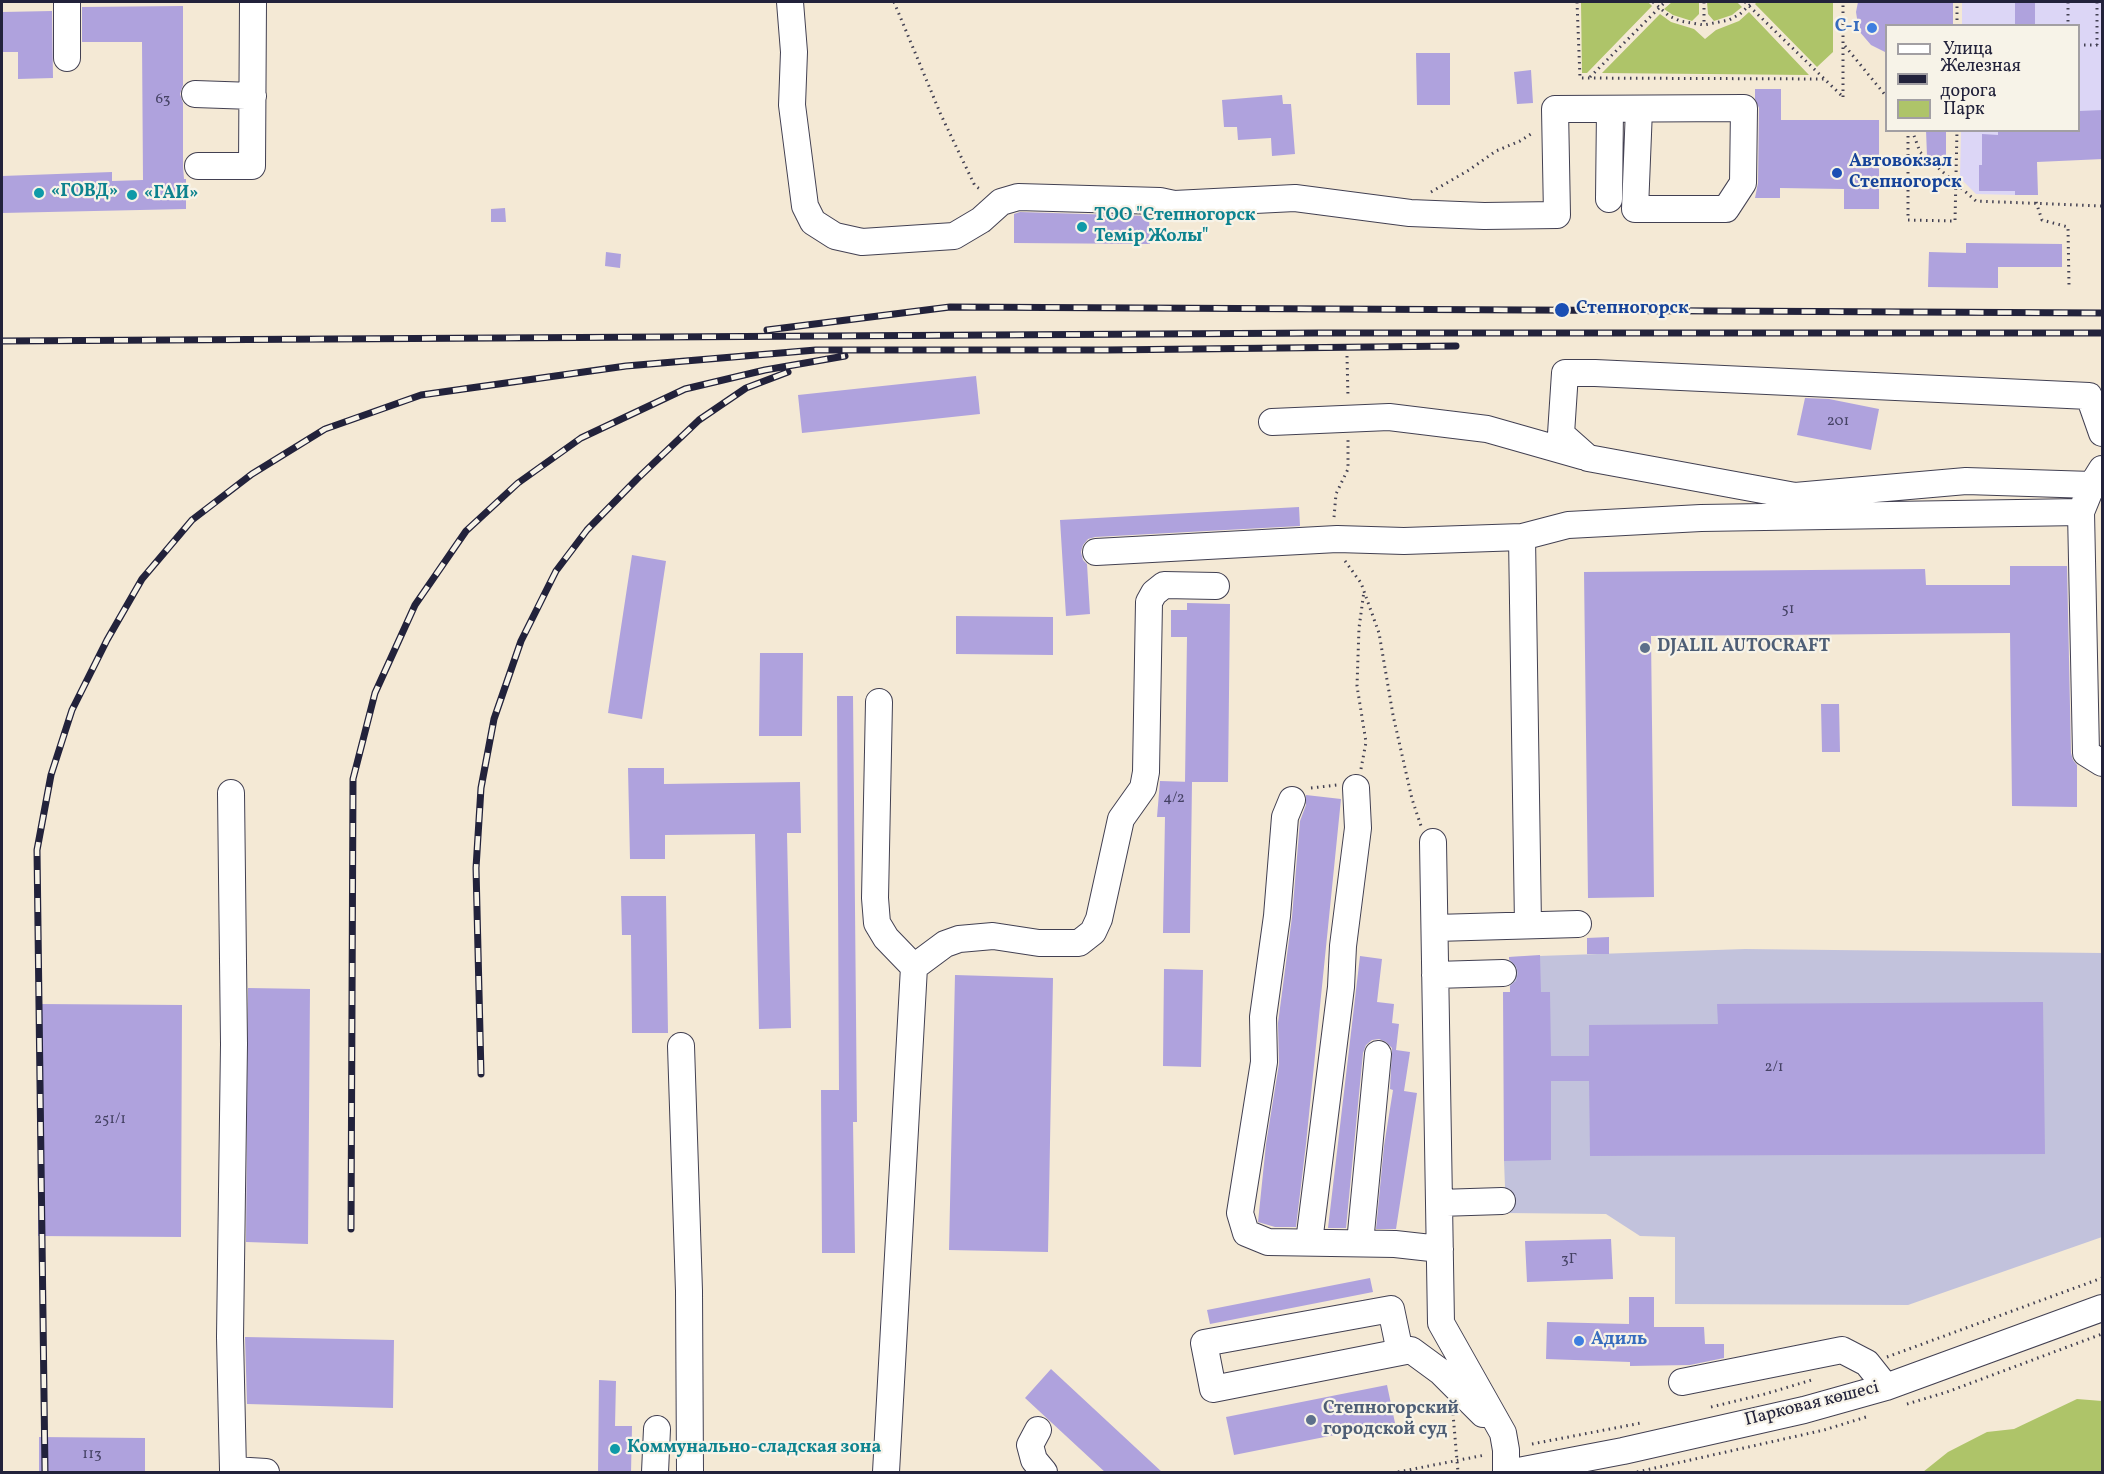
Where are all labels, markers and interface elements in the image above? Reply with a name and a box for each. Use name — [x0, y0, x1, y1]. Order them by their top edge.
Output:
place label: C-1 — [1835, 17, 1860, 39]
marker: C-1 — [1865, 21, 1879, 35]
legend — [1885, 24, 2080, 132]
text: Улица — [1943, 37, 1993, 62]
text: Железная дорога — [1940, 54, 2021, 104]
house number: 63 — [155, 91, 171, 109]
text: Парк — [1943, 97, 1985, 122]
place label: Автовокзал Степногорск — [1849, 152, 1962, 195]
marker: Автовокзал Степногорск — [1830, 166, 1844, 180]
place label: «ГОВД» — [51, 182, 118, 204]
place label: «ГАИ» — [144, 184, 198, 206]
marker: «ГОВД» — [32, 186, 46, 200]
marker: «ГАИ» — [125, 188, 139, 202]
place label: ТОО "Степногорск Темiр Жолы" — [1094, 206, 1256, 248]
marker: ТОО "Степногорск Темiр Жолы" — [1075, 220, 1089, 234]
place label: Степногорск — [1576, 299, 1689, 321]
marker: Степногорск — [1553, 301, 1571, 319]
house number: 201 — [1827, 413, 1849, 431]
house number: 51 — [1781, 601, 1795, 619]
place label: DJALIL AUTOCRAFT — [1657, 637, 1830, 659]
marker: DJALIL AUTOCRAFT — [1638, 641, 1652, 655]
house number: 4/2 — [1163, 790, 1185, 808]
house number: 2/1 — [1765, 1059, 1783, 1077]
house number: 251/1 — [94, 1111, 126, 1129]
house number: 3Г — [1561, 1251, 1577, 1269]
place label: Адиль — [1591, 1330, 1647, 1352]
marker: Адиль — [1572, 1334, 1586, 1348]
street label: Парковая көшесі — [1742, 1378, 1882, 1432]
place label: Степногорский городской суд — [1323, 1399, 1459, 1442]
marker: Степногорский городской суд — [1304, 1413, 1318, 1427]
place label: Коммунально-сладская зона — [627, 1438, 881, 1460]
marker: Коммунально-сладская зона — [608, 1442, 622, 1456]
house number: 113 — [82, 1446, 102, 1464]

